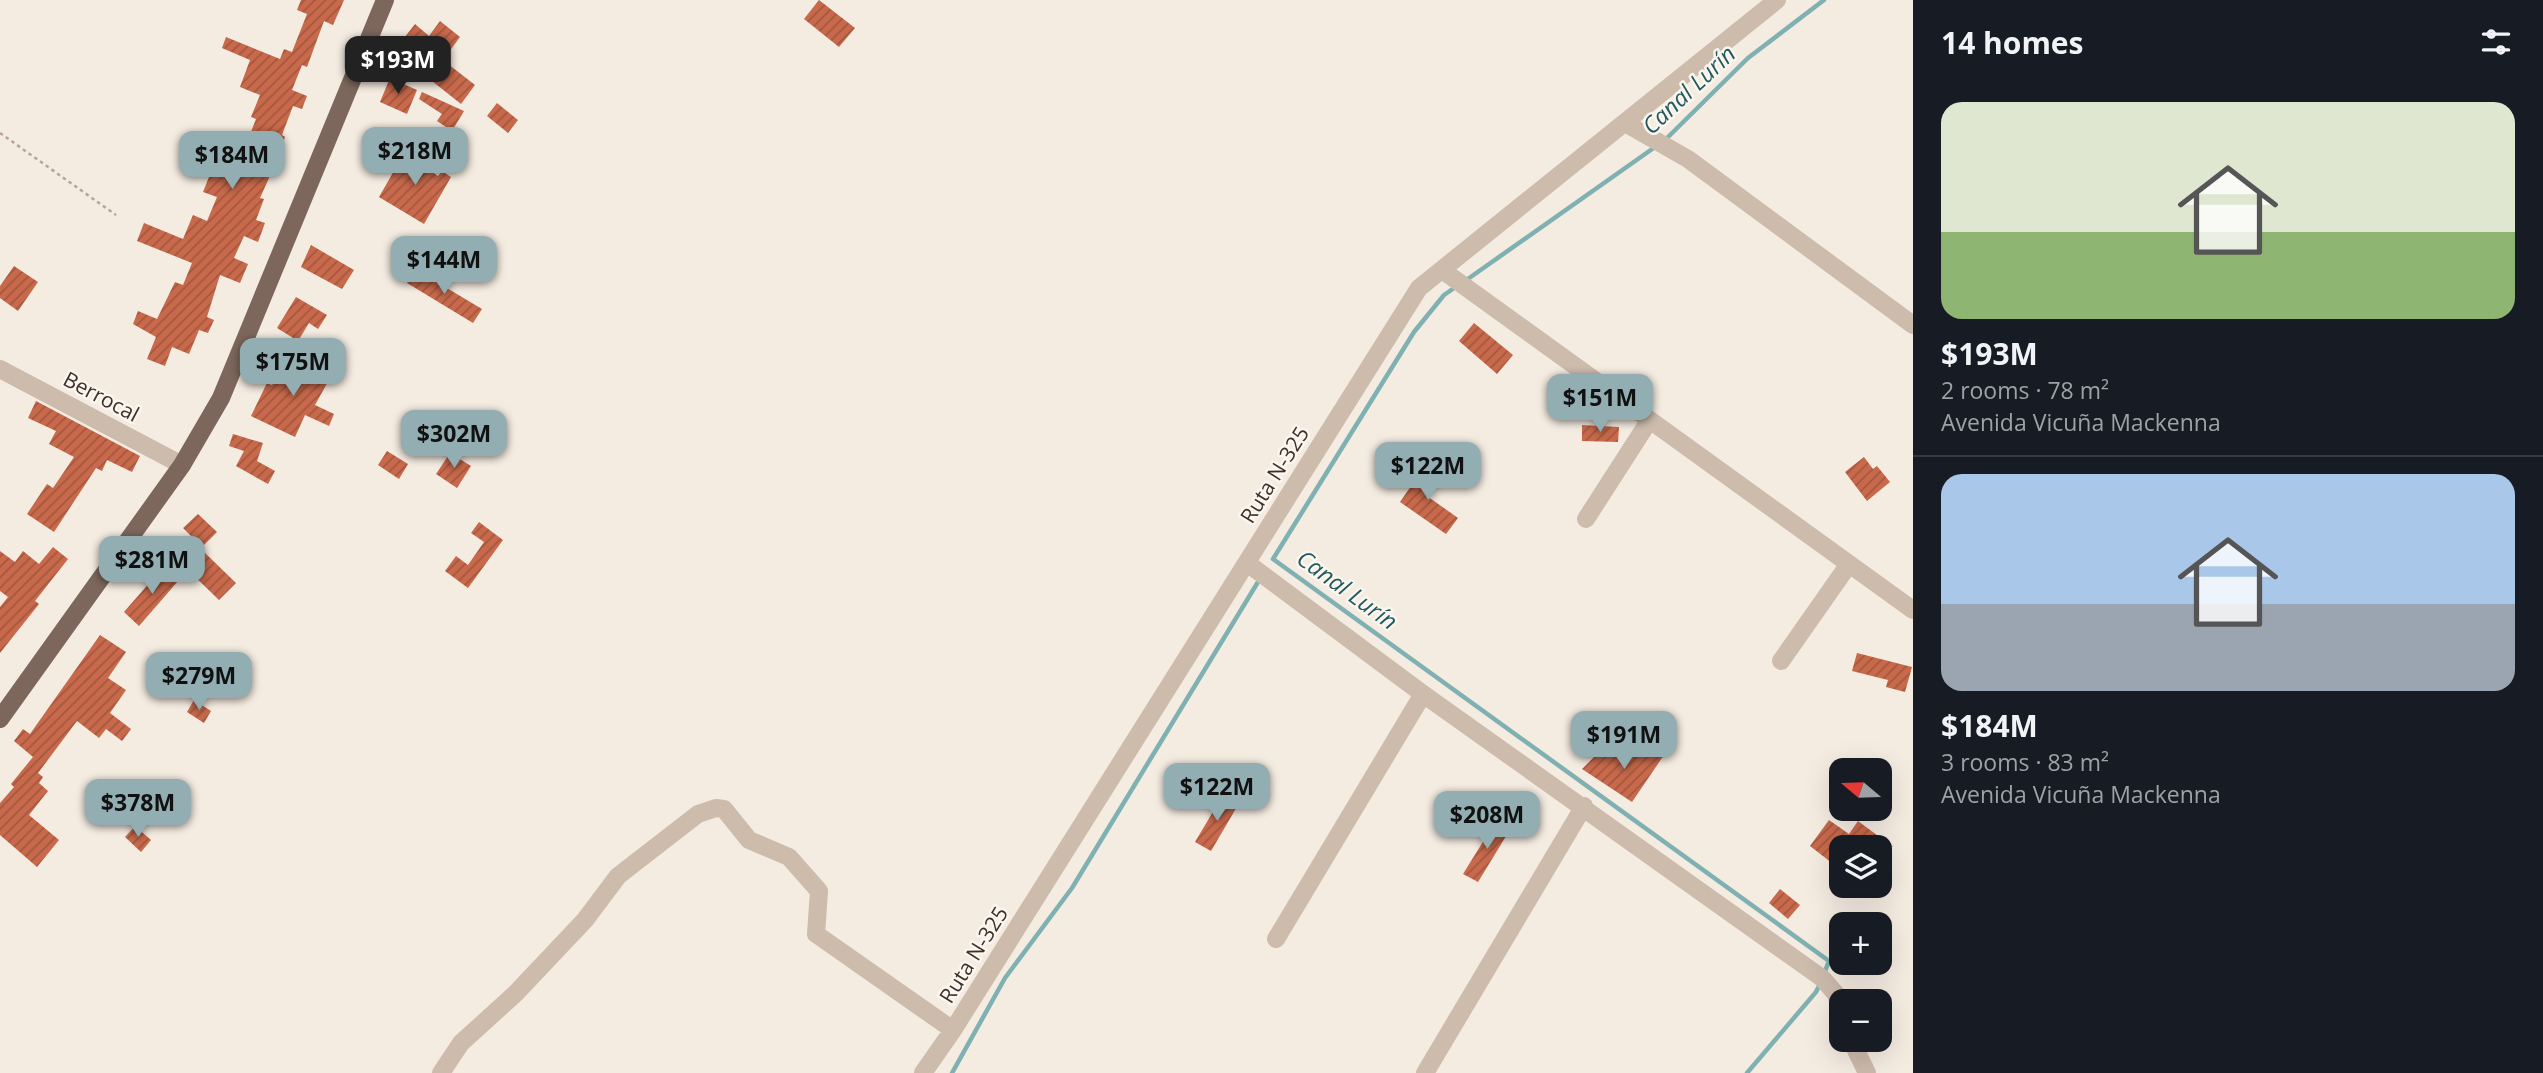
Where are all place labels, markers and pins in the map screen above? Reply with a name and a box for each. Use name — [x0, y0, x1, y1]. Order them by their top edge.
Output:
pin: $193M — [349, 36, 447, 96]
pin: $218M — [366, 128, 464, 187]
pin: $184M — [183, 132, 281, 191]
pin: $144M — [395, 236, 493, 296]
pin: $175M — [244, 338, 342, 398]
pin: $151M — [1551, 374, 1649, 434]
pin: $302M — [405, 410, 503, 470]
pin: $122M — [1379, 442, 1477, 502]
pin: $281M — [103, 536, 201, 596]
pin: $279M — [150, 652, 248, 712]
pin: $191M — [1575, 712, 1673, 771]
pin: $122M — [1168, 764, 1266, 823]
pin: $378M — [89, 780, 187, 839]
pin: $208M — [1438, 792, 1536, 851]

